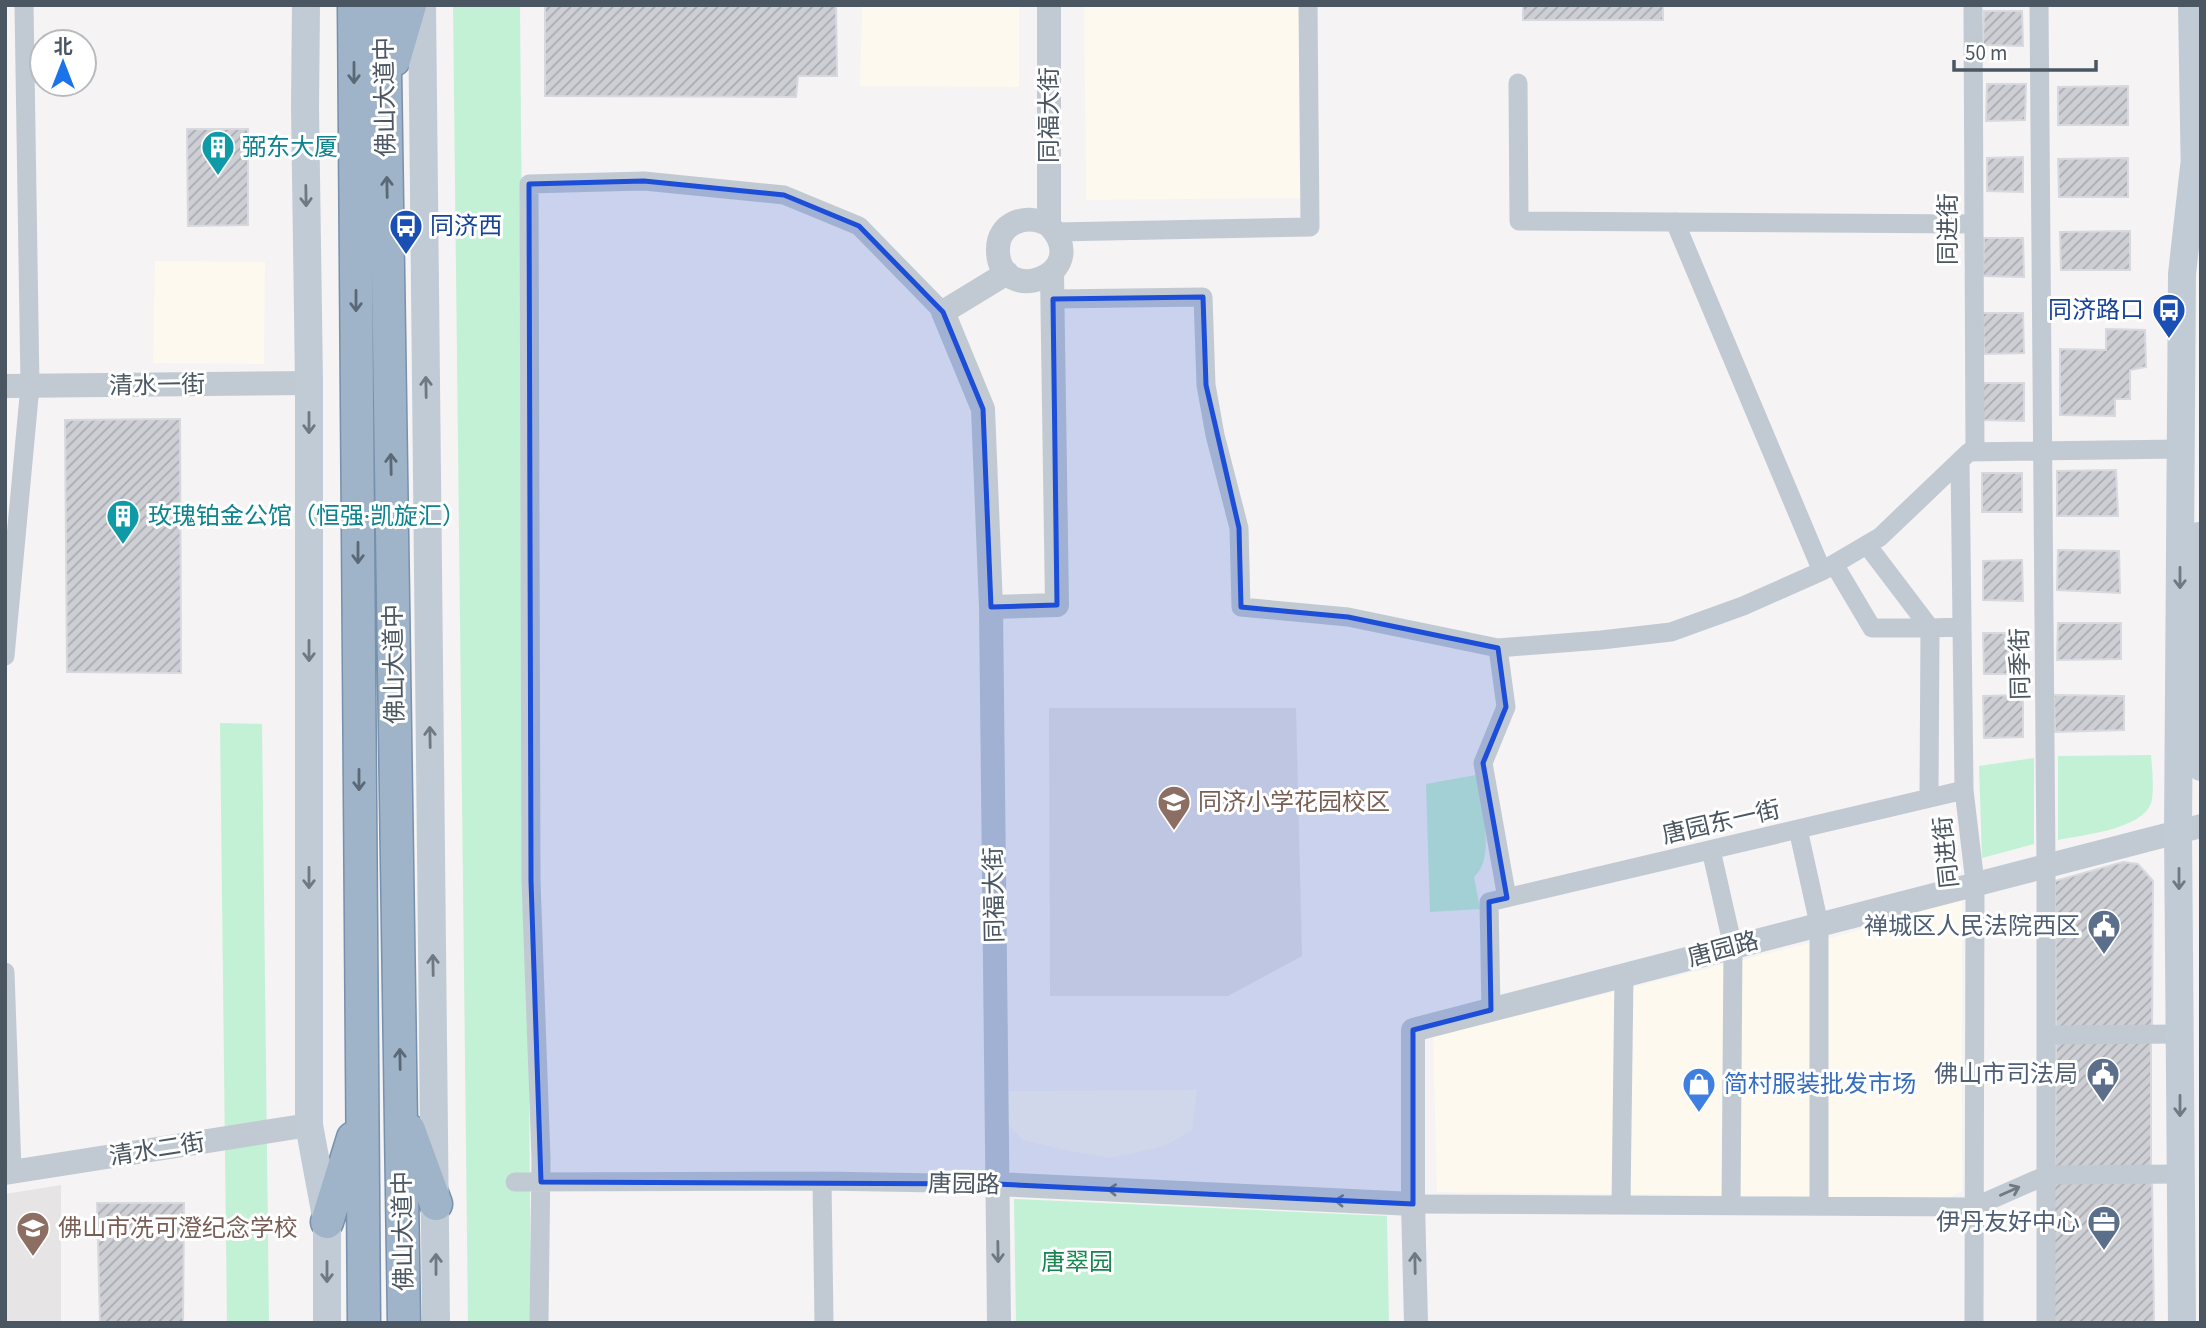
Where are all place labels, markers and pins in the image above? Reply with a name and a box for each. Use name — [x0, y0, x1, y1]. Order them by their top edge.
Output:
building icon: 弼东大厦 — [199, 128, 237, 177]
place label: 弼东大厦 — [242, 130, 338, 165]
bus stop icon: 同济西 — [387, 207, 425, 256]
place label: 同济西 — [430, 209, 502, 244]
bus stop icon: 同济路口 — [2150, 291, 2188, 340]
place label: 同济路口 — [2048, 293, 2144, 328]
building icon: 玫瑰铂金公馆（恒强·凯旋汇） — [104, 497, 142, 546]
place label: 玫瑰铂金公馆（恒强·凯旋汇） — [148, 499, 466, 534]
school or university icon: 同济小学花园校区 — [1155, 783, 1193, 832]
place label: 同济小学花园校区 — [1198, 785, 1390, 820]
public building icon: 禅城区人民法院西区 — [2085, 907, 2123, 956]
place label: 禅城区人民法院西区 — [1864, 909, 2080, 944]
public building icon: 佛山市司法局 — [2084, 1055, 2122, 1104]
place label: 佛山市司法局 — [1934, 1057, 2078, 1092]
shop icon: 简村服装批发市场 — [1680, 1065, 1718, 1114]
place label: 简村服装批发市场 — [1724, 1067, 1916, 1102]
office icon: 伊丹友好中心 — [2085, 1203, 2123, 1252]
place label: 伊丹友好中心 — [1936, 1205, 2080, 1240]
school or university icon: 佛山市冼可澄纪念学校 — [14, 1209, 52, 1258]
place label: 佛山市冼可澄纪念学校 — [58, 1211, 298, 1246]

